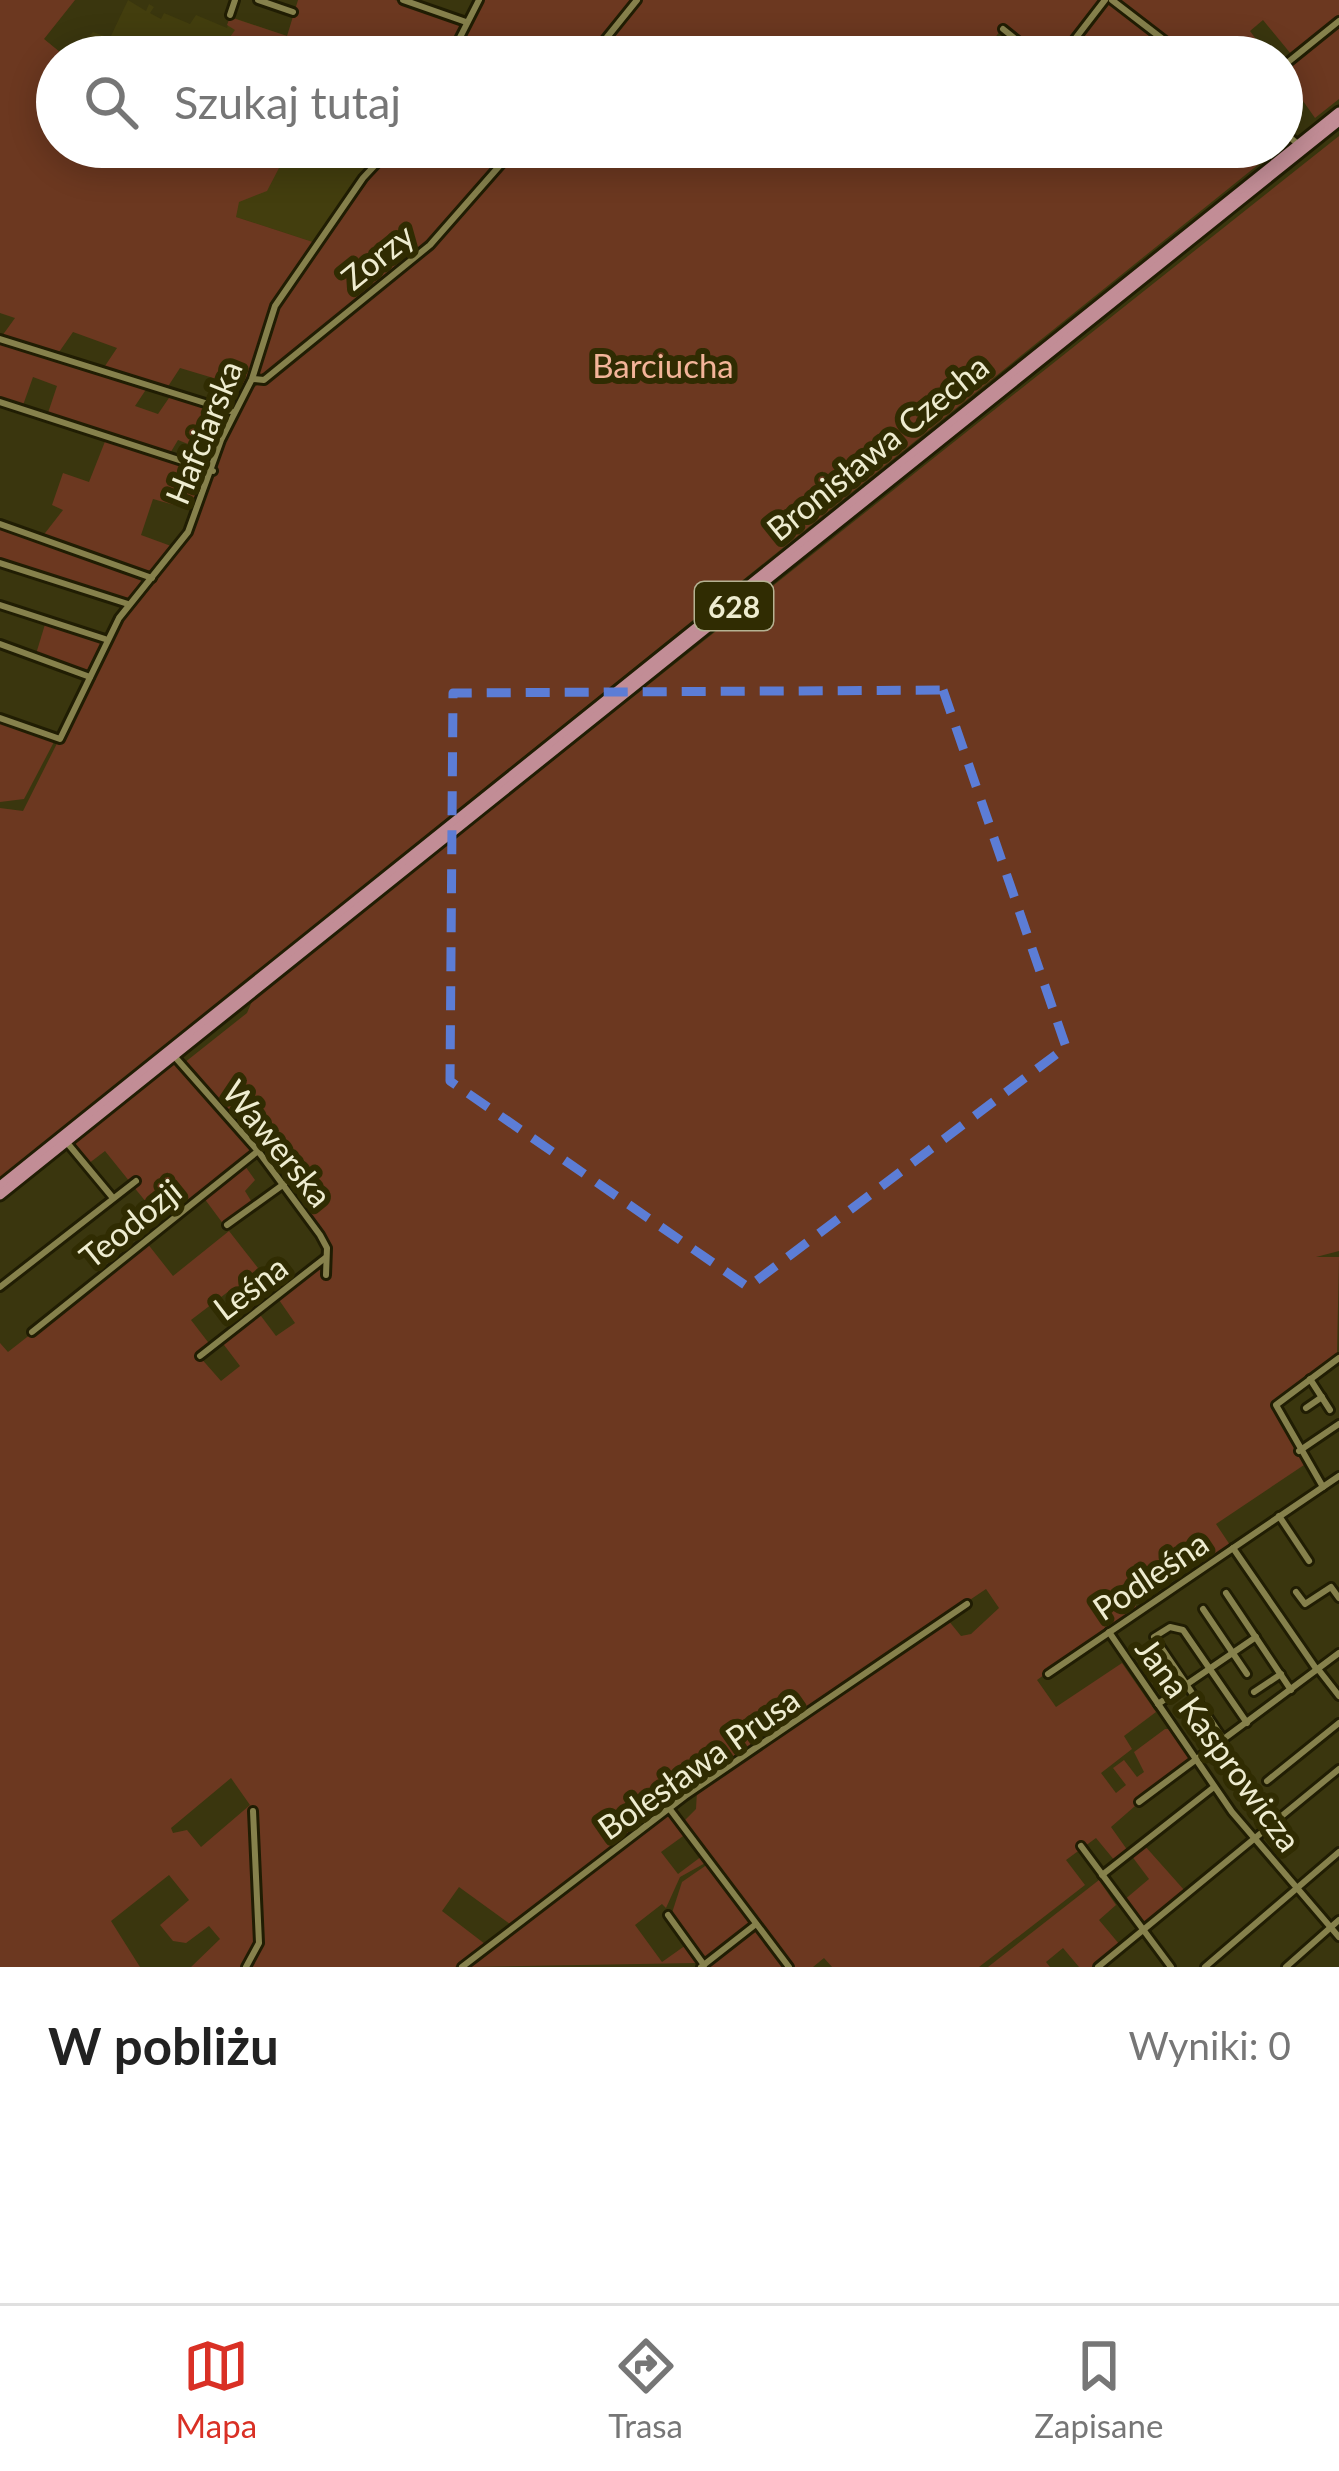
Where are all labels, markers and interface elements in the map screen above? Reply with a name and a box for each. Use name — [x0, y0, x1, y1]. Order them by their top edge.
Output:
search box — [36, 36, 1303, 168]
icon: search — [78, 69, 144, 135]
text: Szukaj tutaj — [174, 75, 401, 129]
street label: Zorzy — [333, 215, 421, 297]
park label: Barciucha — [592, 345, 734, 385]
street label: Bronisława Czecha — [758, 345, 996, 549]
street label: Hafciarska — [156, 354, 250, 510]
road number: 628 — [695, 582, 773, 630]
street label: Wawerska — [215, 1072, 341, 1214]
street label: Teodozji — [71, 1170, 189, 1276]
street label: Leśna — [205, 1246, 295, 1328]
street label: Podleśna — [1085, 1522, 1215, 1628]
street label: Jana Kasprowicza — [1128, 1629, 1310, 1859]
street label: Bolesława Prusa — [589, 1679, 807, 1847]
text: W pobliżu — [48, 2015, 279, 2076]
text: Wyniki: 0 — [1128, 2022, 1291, 2068]
tab: Mapa — [176, 2333, 257, 2445]
tab: Trasa — [608, 2333, 683, 2445]
tab: Zapisane — [1034, 2333, 1163, 2445]

